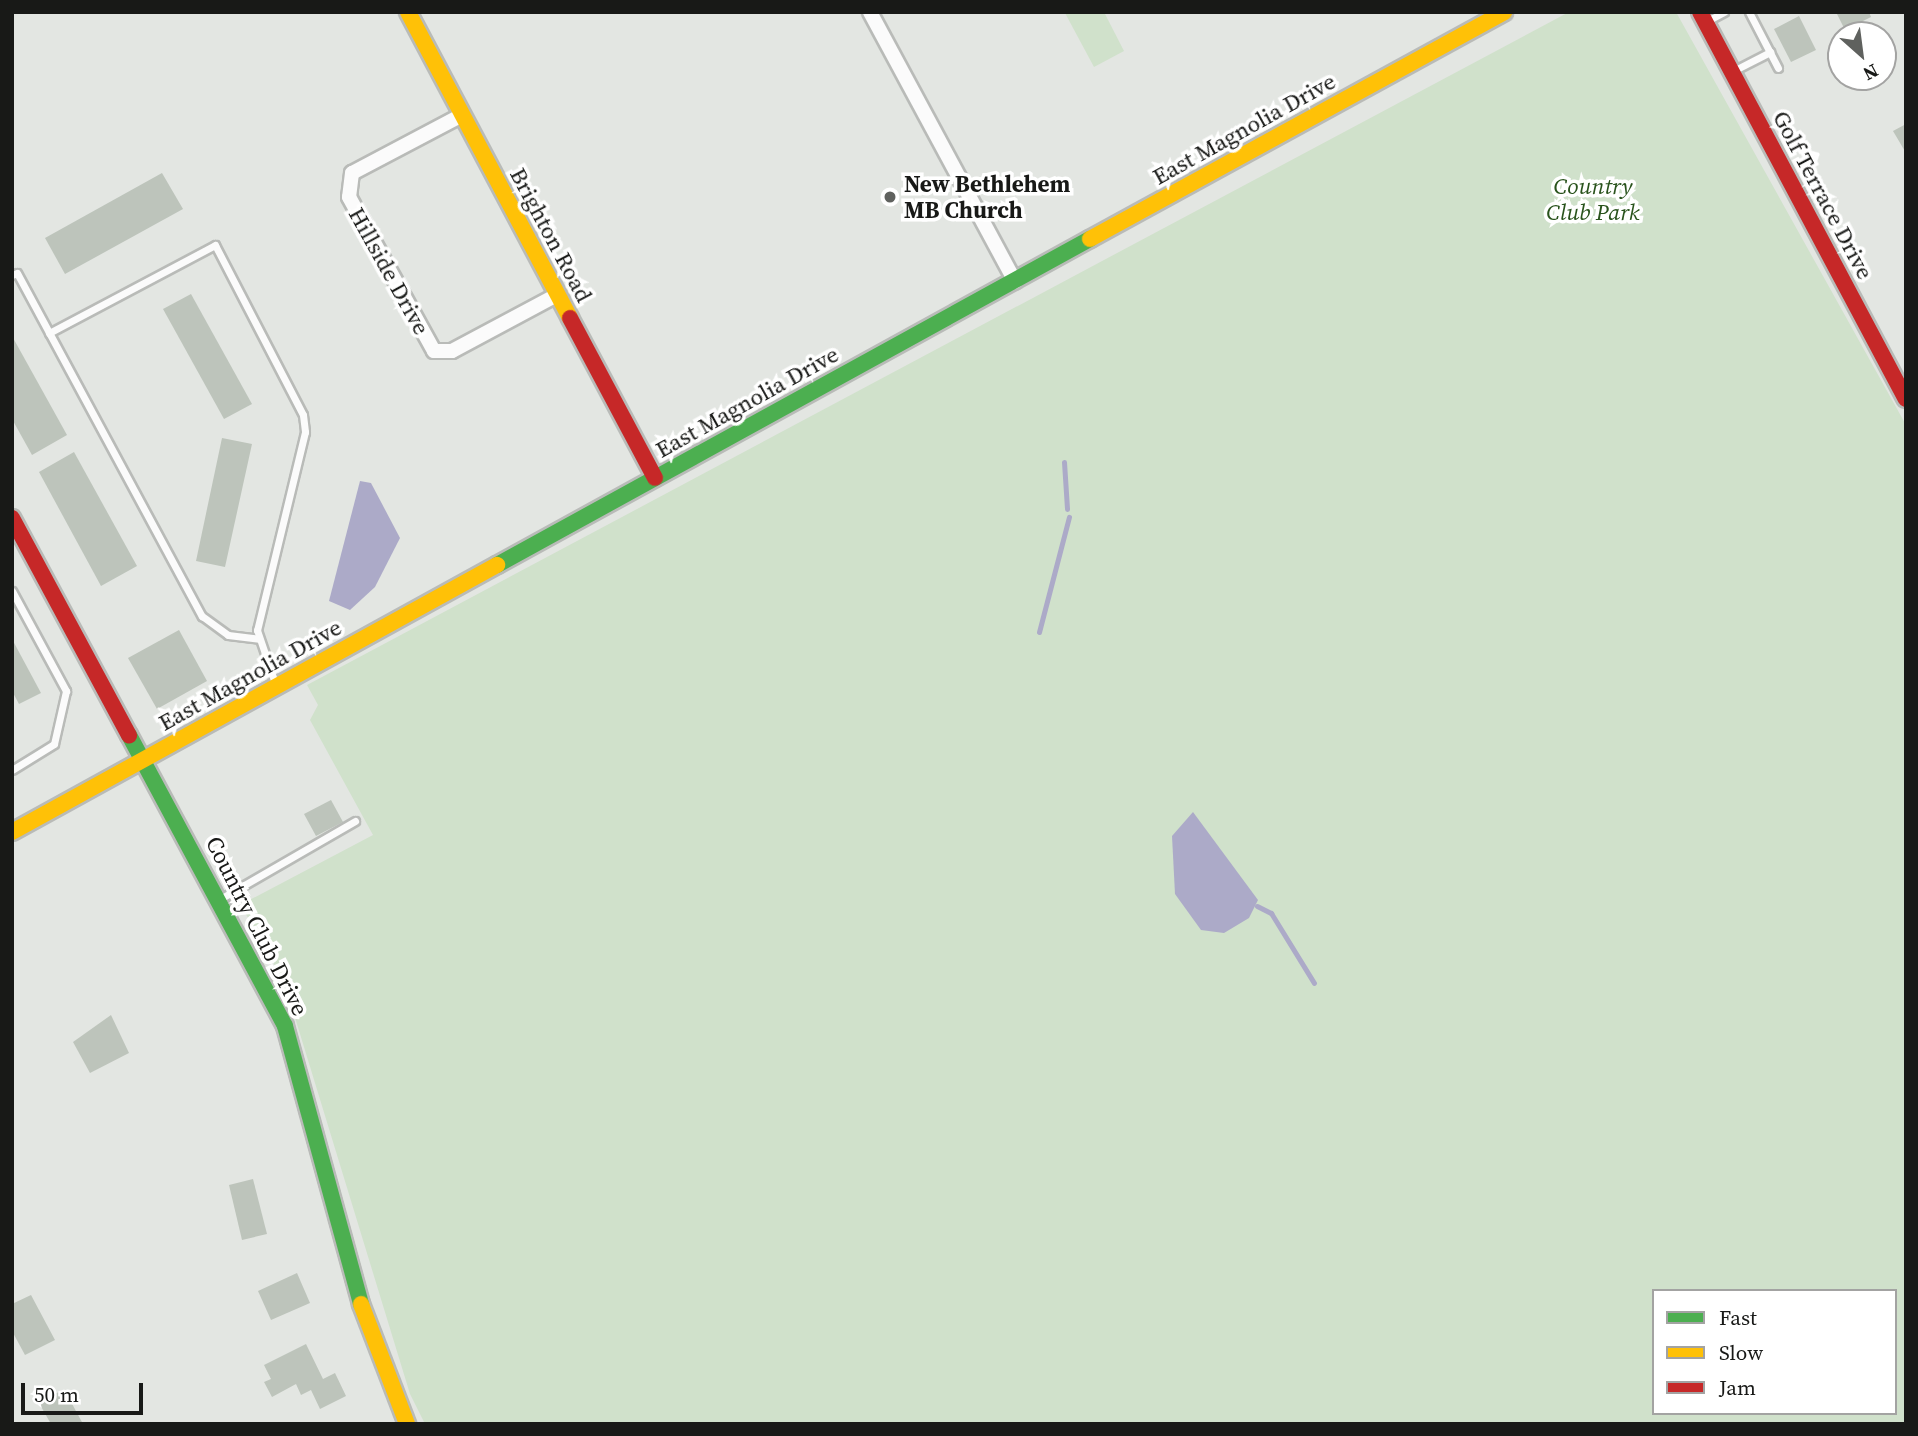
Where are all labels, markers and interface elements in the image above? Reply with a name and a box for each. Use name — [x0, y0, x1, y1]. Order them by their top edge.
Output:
north arrow — [1827, 21, 1897, 91]
text: N — [1859, 58, 1883, 88]
street label: East Magnolia Drive — [1148, 67, 1340, 191]
street label: Golf Terrace Drive — [1767, 106, 1879, 284]
street label: Brighton Road — [504, 163, 598, 307]
place label: New Bethlehem MB Church — [904, 170, 1070, 224]
park label: Country Club Park — [1546, 172, 1640, 226]
marker: New Bethlehem MB Church — [882, 189, 898, 205]
street label: Hillside Drive — [343, 203, 435, 339]
street label: East Magnolia Drive — [651, 340, 843, 464]
street label: East Magnolia Drive — [154, 613, 346, 737]
street label: Country Club Drive — [200, 832, 314, 1020]
legend — [1652, 1289, 1897, 1415]
text: Fast — [1719, 1303, 1757, 1332]
text: Slow — [1719, 1338, 1763, 1367]
scale bar — [24, 1370, 147, 1414]
text: Jam — [1719, 1373, 1756, 1402]
text: 50 m — [34, 1380, 79, 1409]

